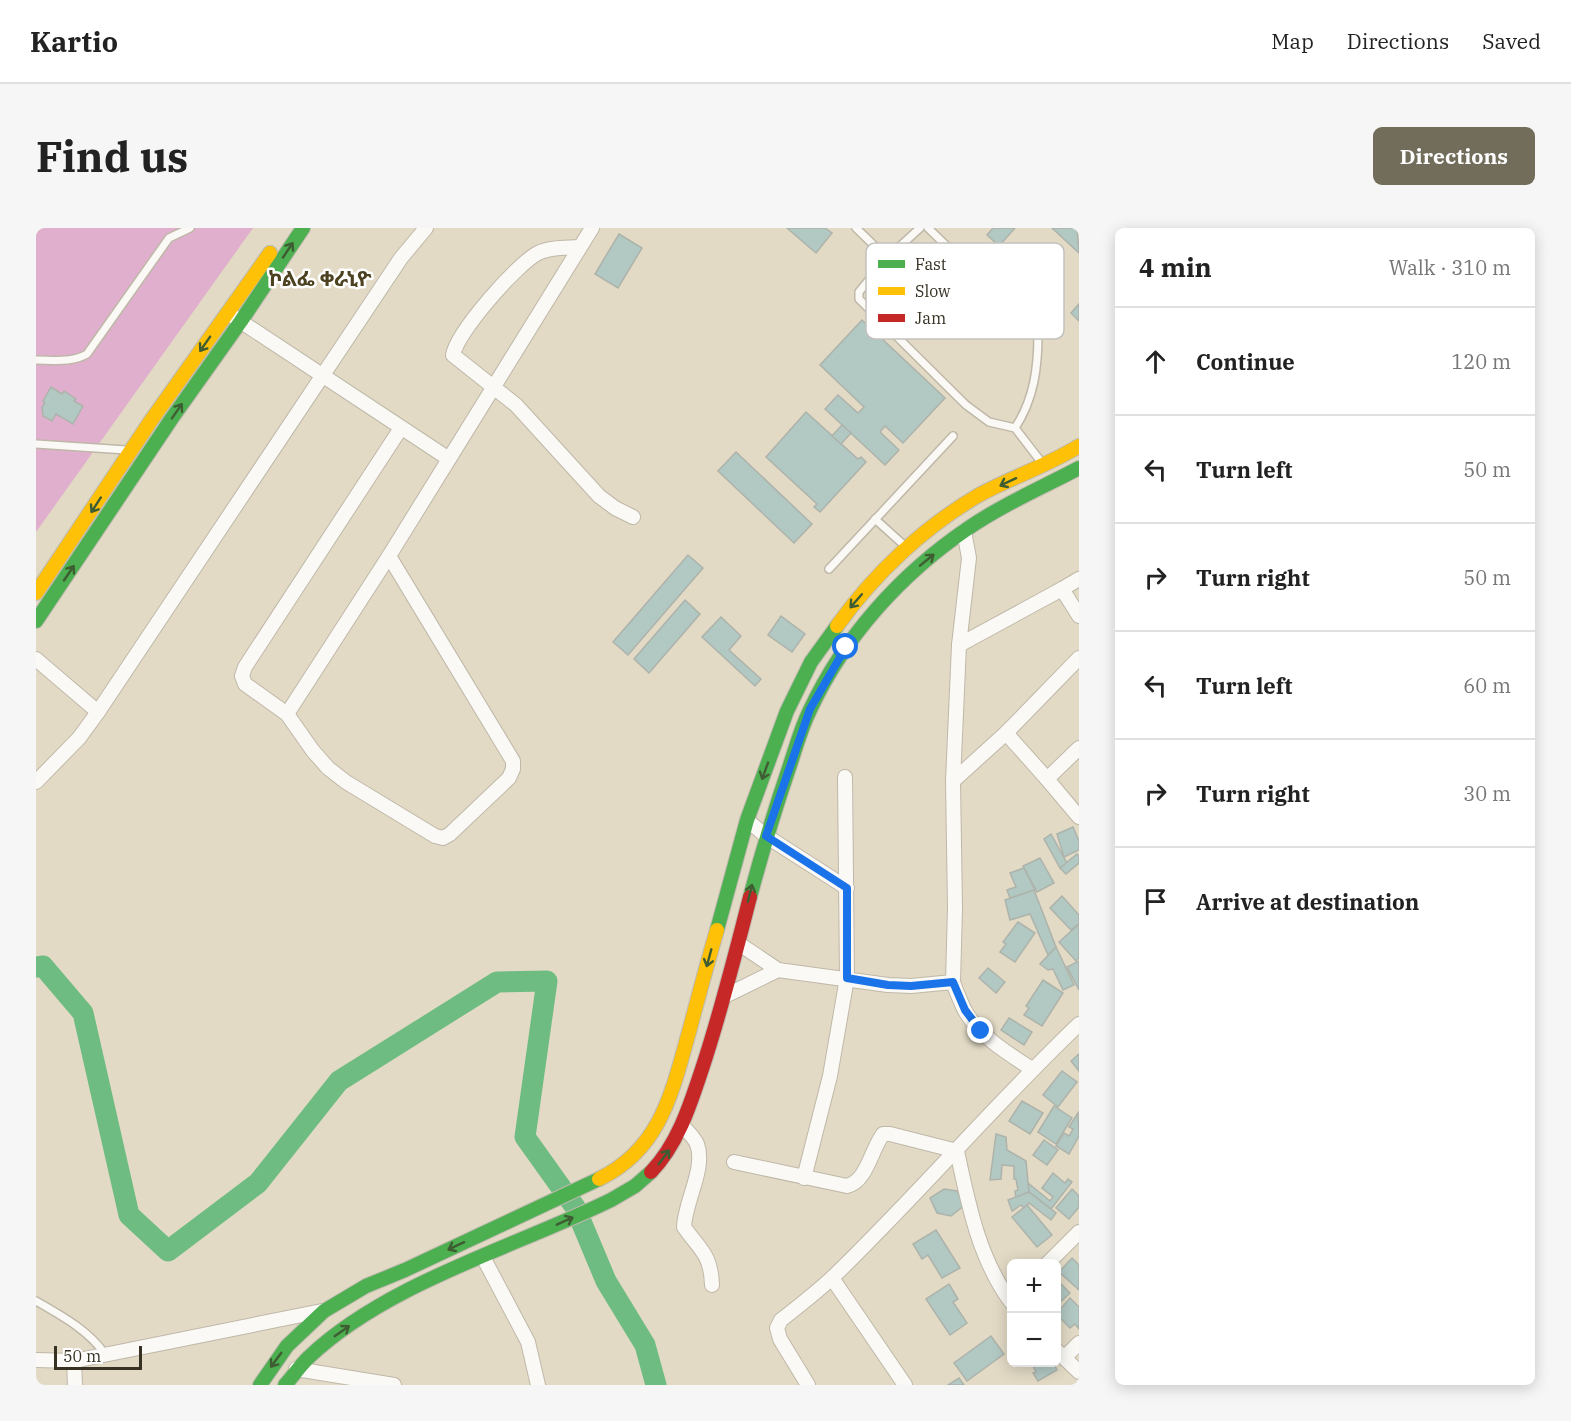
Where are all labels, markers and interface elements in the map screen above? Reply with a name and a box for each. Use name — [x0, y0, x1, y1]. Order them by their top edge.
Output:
text: Kartio — [30, 23, 118, 60]
text: Map — [1271, 27, 1314, 55]
text: Directions — [1347, 27, 1449, 55]
text: Saved — [1482, 27, 1541, 55]
button: Directions — [1373, 127, 1535, 185]
text: Find us — [36, 129, 188, 184]
one-way arrow — [282, 243, 294, 259]
legend — [866, 243, 1064, 339]
text: 4 min — [1139, 250, 1212, 284]
text: Fast — [915, 254, 947, 274]
text: Walk · 310 m — [1389, 254, 1511, 281]
district label: ኮልፌ ቀራኒዮ — [268, 264, 372, 292]
text: Slow — [915, 281, 951, 301]
text: Jam — [915, 308, 946, 328]
one-way arrow — [199, 336, 211, 352]
icon: ahead — [1139, 345, 1172, 378]
text: Continue — [1196, 347, 1295, 376]
text: 120 m — [1451, 348, 1511, 375]
one-way arrow — [171, 403, 183, 419]
icon: left — [1139, 453, 1172, 486]
text: Turn left — [1196, 455, 1292, 484]
text: 50 m — [1463, 456, 1511, 483]
one-way arrow — [1000, 476, 1018, 488]
one-way arrow — [89, 497, 102, 514]
one-way arrow — [919, 554, 935, 567]
icon: right — [1139, 561, 1172, 594]
text: Turn right — [1196, 563, 1310, 592]
one-way arrow — [62, 564, 75, 581]
text: 50 m — [1463, 564, 1511, 591]
one-way arrow — [849, 593, 863, 608]
route start — [832, 633, 858, 659]
icon: left — [1139, 669, 1172, 702]
text: Turn left — [1196, 671, 1292, 700]
text: 60 m — [1463, 672, 1511, 699]
one-way arrow — [758, 762, 769, 780]
icon: right — [1139, 777, 1172, 810]
text: Turn right — [1196, 779, 1310, 808]
text: 30 m — [1463, 780, 1511, 807]
one-way arrow — [745, 883, 757, 902]
icon: arrive — [1139, 885, 1172, 918]
text: Arrive at destination — [1196, 887, 1419, 916]
one-way arrow — [703, 948, 714, 967]
route end — [967, 1017, 993, 1043]
one-way arrow — [658, 1149, 670, 1165]
one-way arrow — [556, 1214, 574, 1226]
one-way arrow — [448, 1241, 466, 1253]
map controls — [1007, 1259, 1061, 1367]
button: + — [1007, 1259, 1061, 1313]
button: − — [1007, 1313, 1061, 1367]
one-way arrow — [333, 1325, 349, 1337]
scale bar — [54, 1343, 142, 1370]
text: 50 m — [63, 1346, 101, 1366]
one-way arrow — [270, 1352, 283, 1368]

